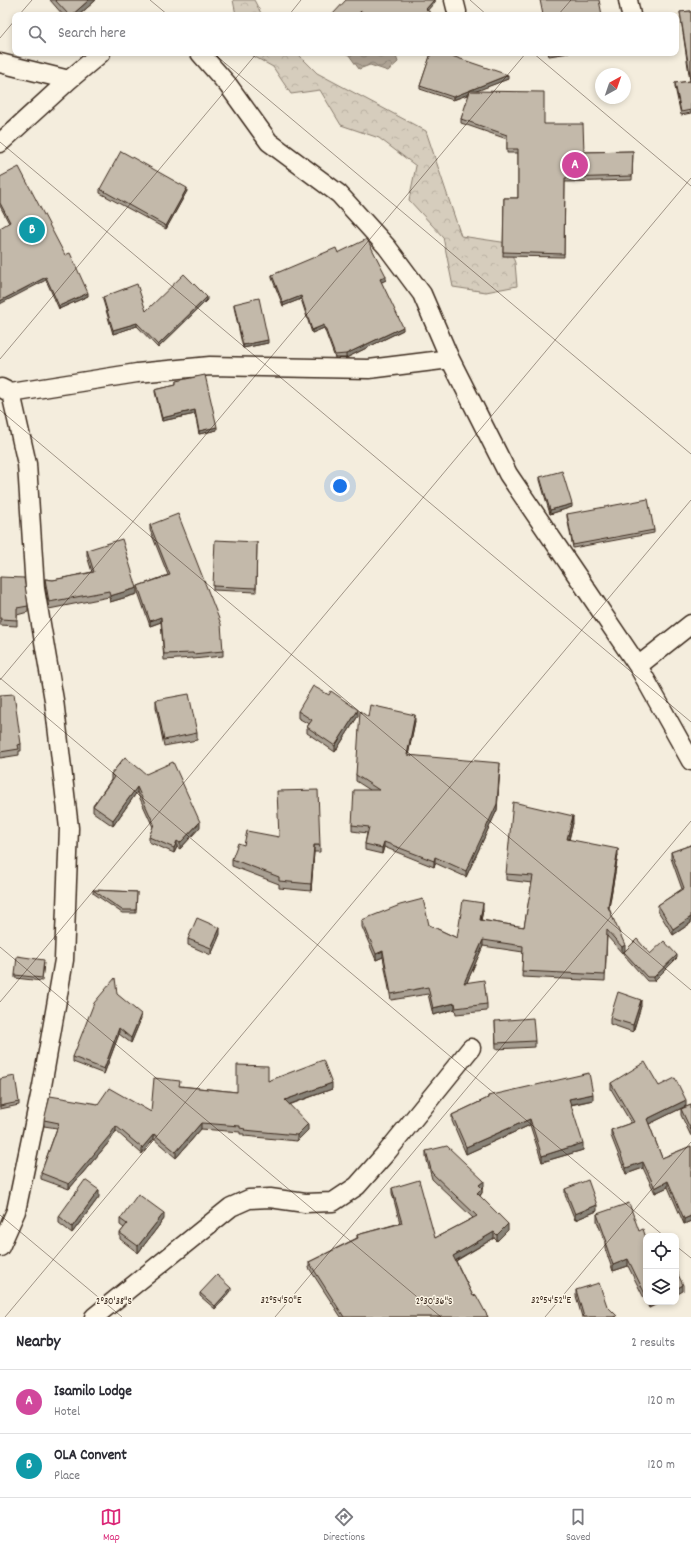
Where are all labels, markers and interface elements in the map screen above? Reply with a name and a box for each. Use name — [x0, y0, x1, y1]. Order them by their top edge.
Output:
search box — [12, 12, 679, 56]
icon: search — [26, 23, 48, 45]
text: Search here — [58, 23, 126, 45]
north arrow — [595, 68, 631, 104]
pin: A — [562, 150, 588, 180]
pin: B — [19, 215, 45, 245]
your location — [330, 476, 350, 496]
map controls — [643, 1233, 679, 1305]
button: locate — [643, 1233, 679, 1269]
button: layers — [643, 1269, 679, 1305]
text: 32°54'50"E — [261, 1294, 302, 1308]
text: 32°54'52"E — [531, 1294, 571, 1308]
text: 2°30'38"S — [96, 1295, 132, 1309]
text: 2°30'36"S — [416, 1295, 452, 1309]
text: Nearby — [16, 1331, 60, 1355]
text: 2 results — [631, 1334, 675, 1353]
text: Isamilo Lodge — [54, 1381, 132, 1403]
text: A — [25, 1392, 33, 1411]
text: 120 m — [647, 1392, 675, 1411]
text: Hotel — [54, 1403, 80, 1422]
text: OLA Convent — [54, 1445, 127, 1467]
text: B — [26, 1456, 32, 1475]
text: 120 m — [647, 1456, 675, 1475]
text: Place — [54, 1467, 80, 1486]
tab: Map — [100, 1506, 122, 1546]
tab: Directions — [323, 1506, 365, 1546]
tab: Saved — [566, 1506, 591, 1546]

